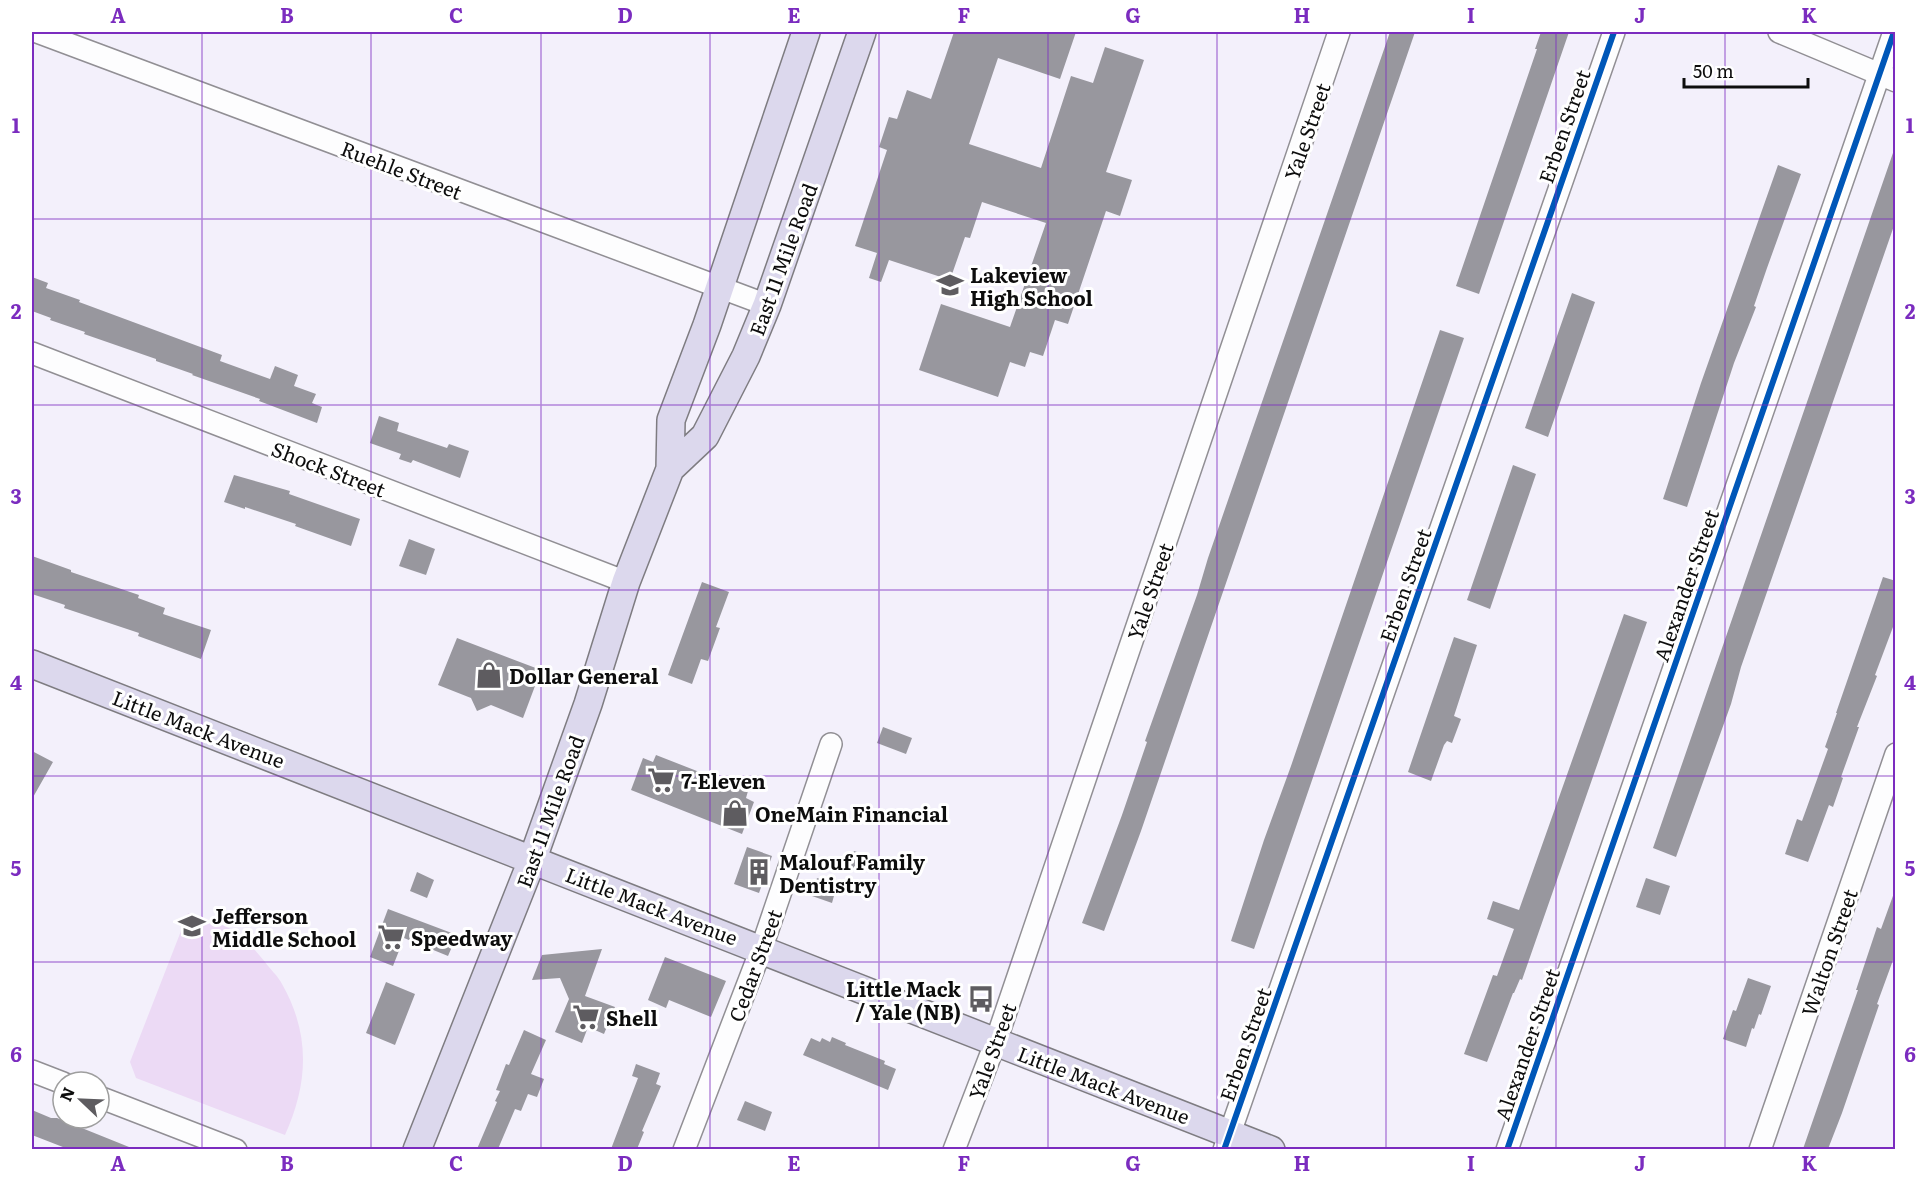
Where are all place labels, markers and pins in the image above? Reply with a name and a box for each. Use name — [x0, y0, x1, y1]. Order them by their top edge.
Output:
place label: Lakeview High School — [970, 259, 1093, 312]
school or university icon: Lakeview High School — [935, 270, 965, 300]
shop icon: Dollar General — [474, 660, 504, 690]
place label: Dollar General — [509, 660, 658, 690]
supermarket icon: 7-Eleven — [646, 765, 676, 795]
place label: 7-Eleven — [681, 765, 766, 795]
shop icon: OneMain Financial — [720, 798, 750, 828]
place label: OneMain Financial — [755, 798, 948, 828]
place label: Malouf Family Dentistry — [779, 846, 926, 899]
building icon: Malouf Family Dentistry — [744, 857, 774, 887]
place label: Jefferson Middle School — [212, 900, 356, 953]
school or university icon: Jefferson Middle School — [177, 911, 207, 941]
supermarket icon: Speedway — [376, 922, 406, 952]
place label: Speedway — [411, 922, 513, 952]
place label: Little Mack / Yale (NB) — [846, 973, 962, 1026]
bus stop icon: Little Mack / Yale (NB) — [966, 984, 996, 1014]
supermarket icon: Shell — [571, 1002, 601, 1032]
place label: Shell — [606, 1002, 658, 1032]

